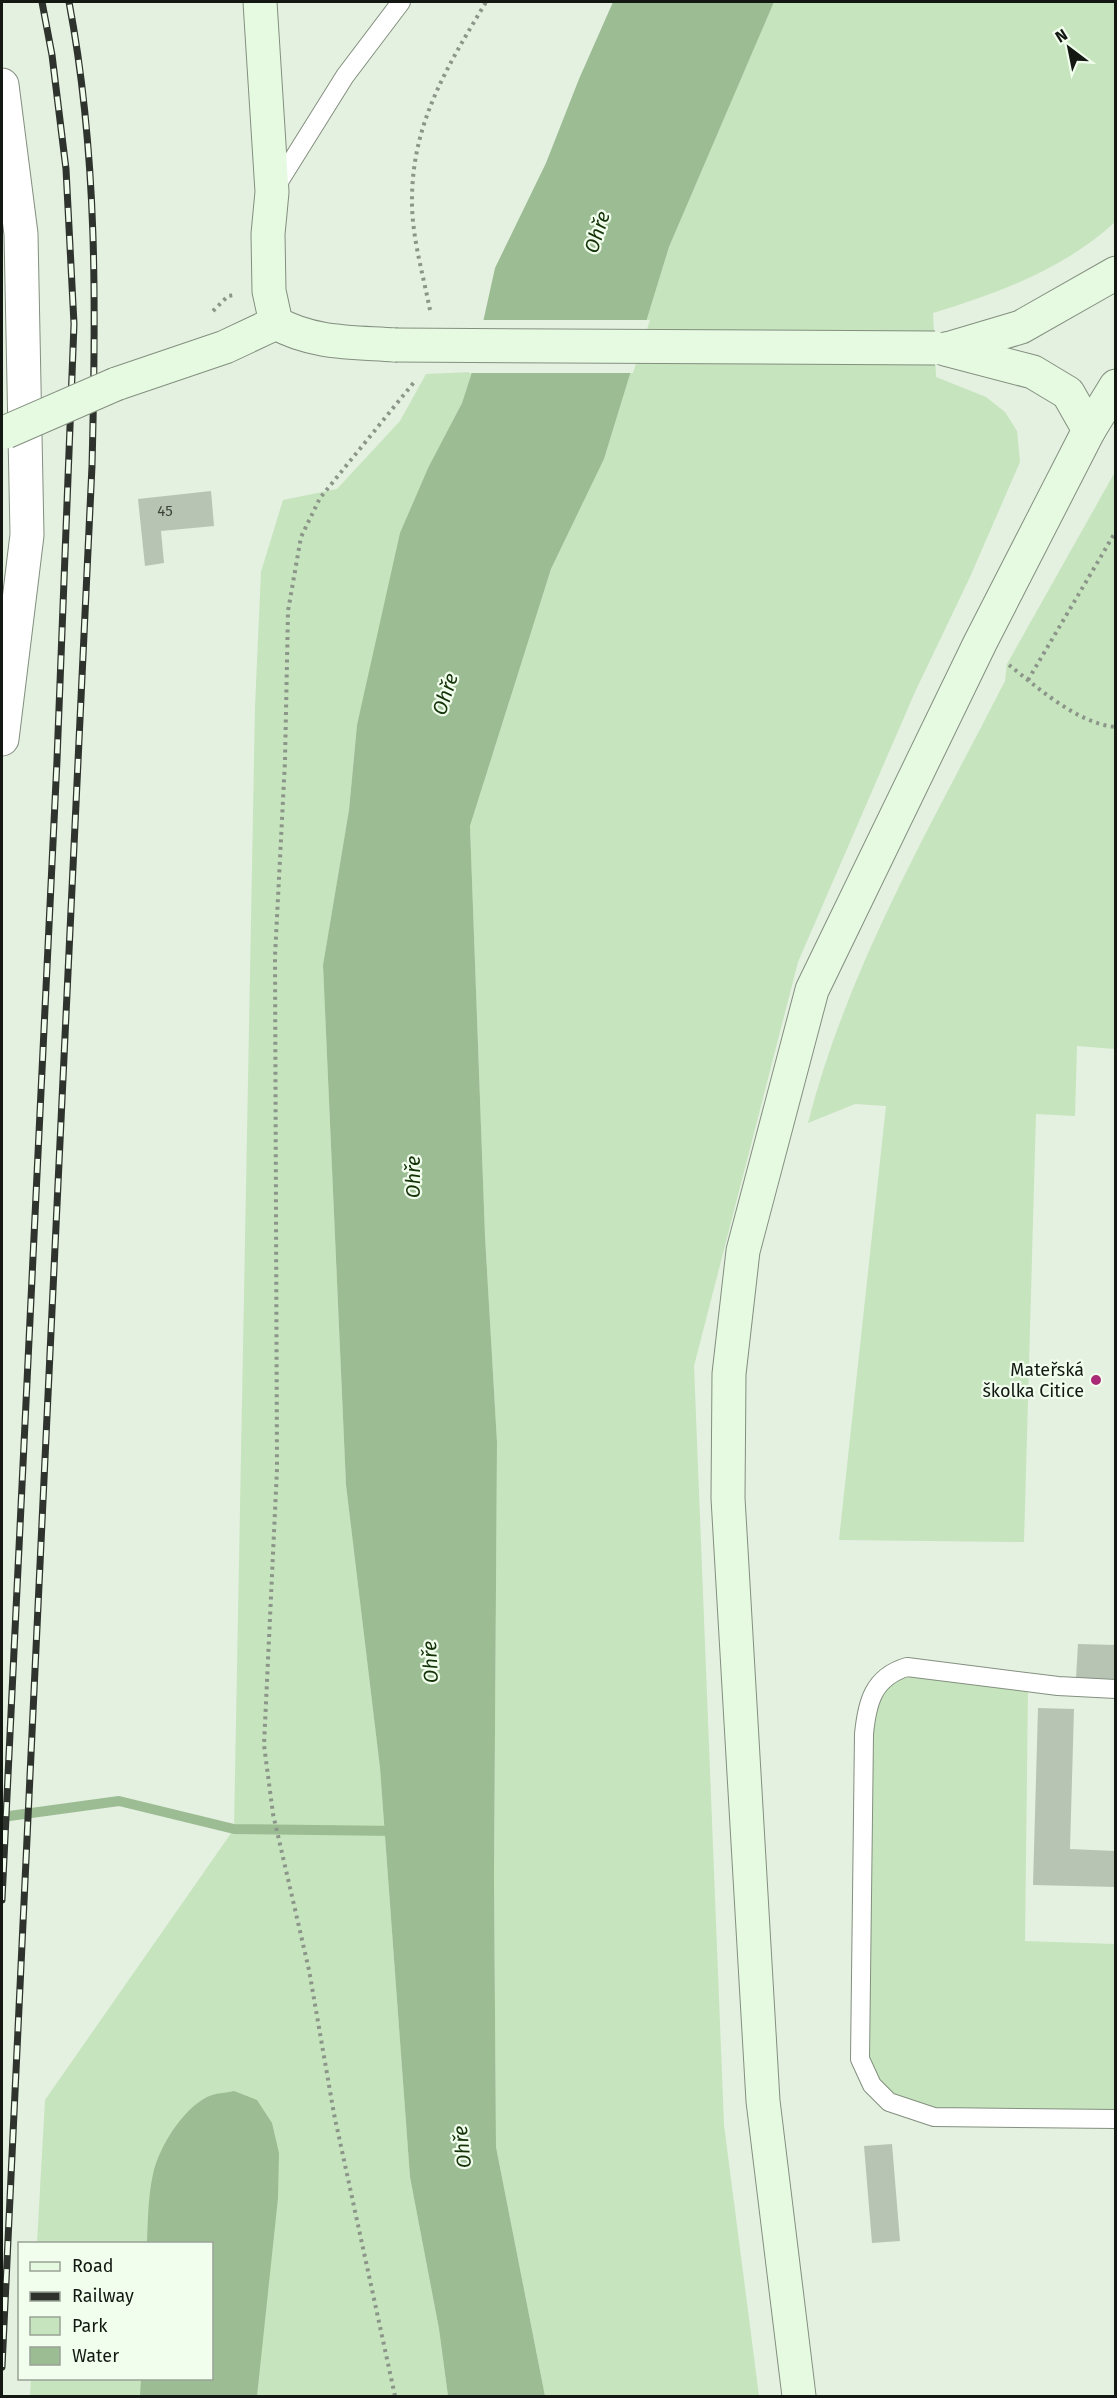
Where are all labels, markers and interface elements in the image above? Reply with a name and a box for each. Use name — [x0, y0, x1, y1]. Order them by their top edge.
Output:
north arrow — [1039, 18, 1099, 78]
text: N — [1052, 25, 1071, 47]
water label: Ohře — [579, 208, 615, 256]
house number: 45 — [157, 502, 173, 520]
water label: Ohře — [427, 670, 463, 718]
water label: Ohře — [401, 1156, 425, 1198]
place label: Mateřská školka Citice — [982, 1359, 1084, 1402]
marker: Mateřská školka Citice — [1089, 1373, 1103, 1387]
water label: Ohře — [417, 1640, 443, 1684]
water label: Ohře — [448, 2125, 476, 2169]
legend — [18, 2242, 213, 2380]
text: Road — [72, 2255, 114, 2277]
text: Railway — [72, 2285, 134, 2307]
text: Park — [72, 2315, 108, 2337]
text: Water — [72, 2345, 119, 2367]

